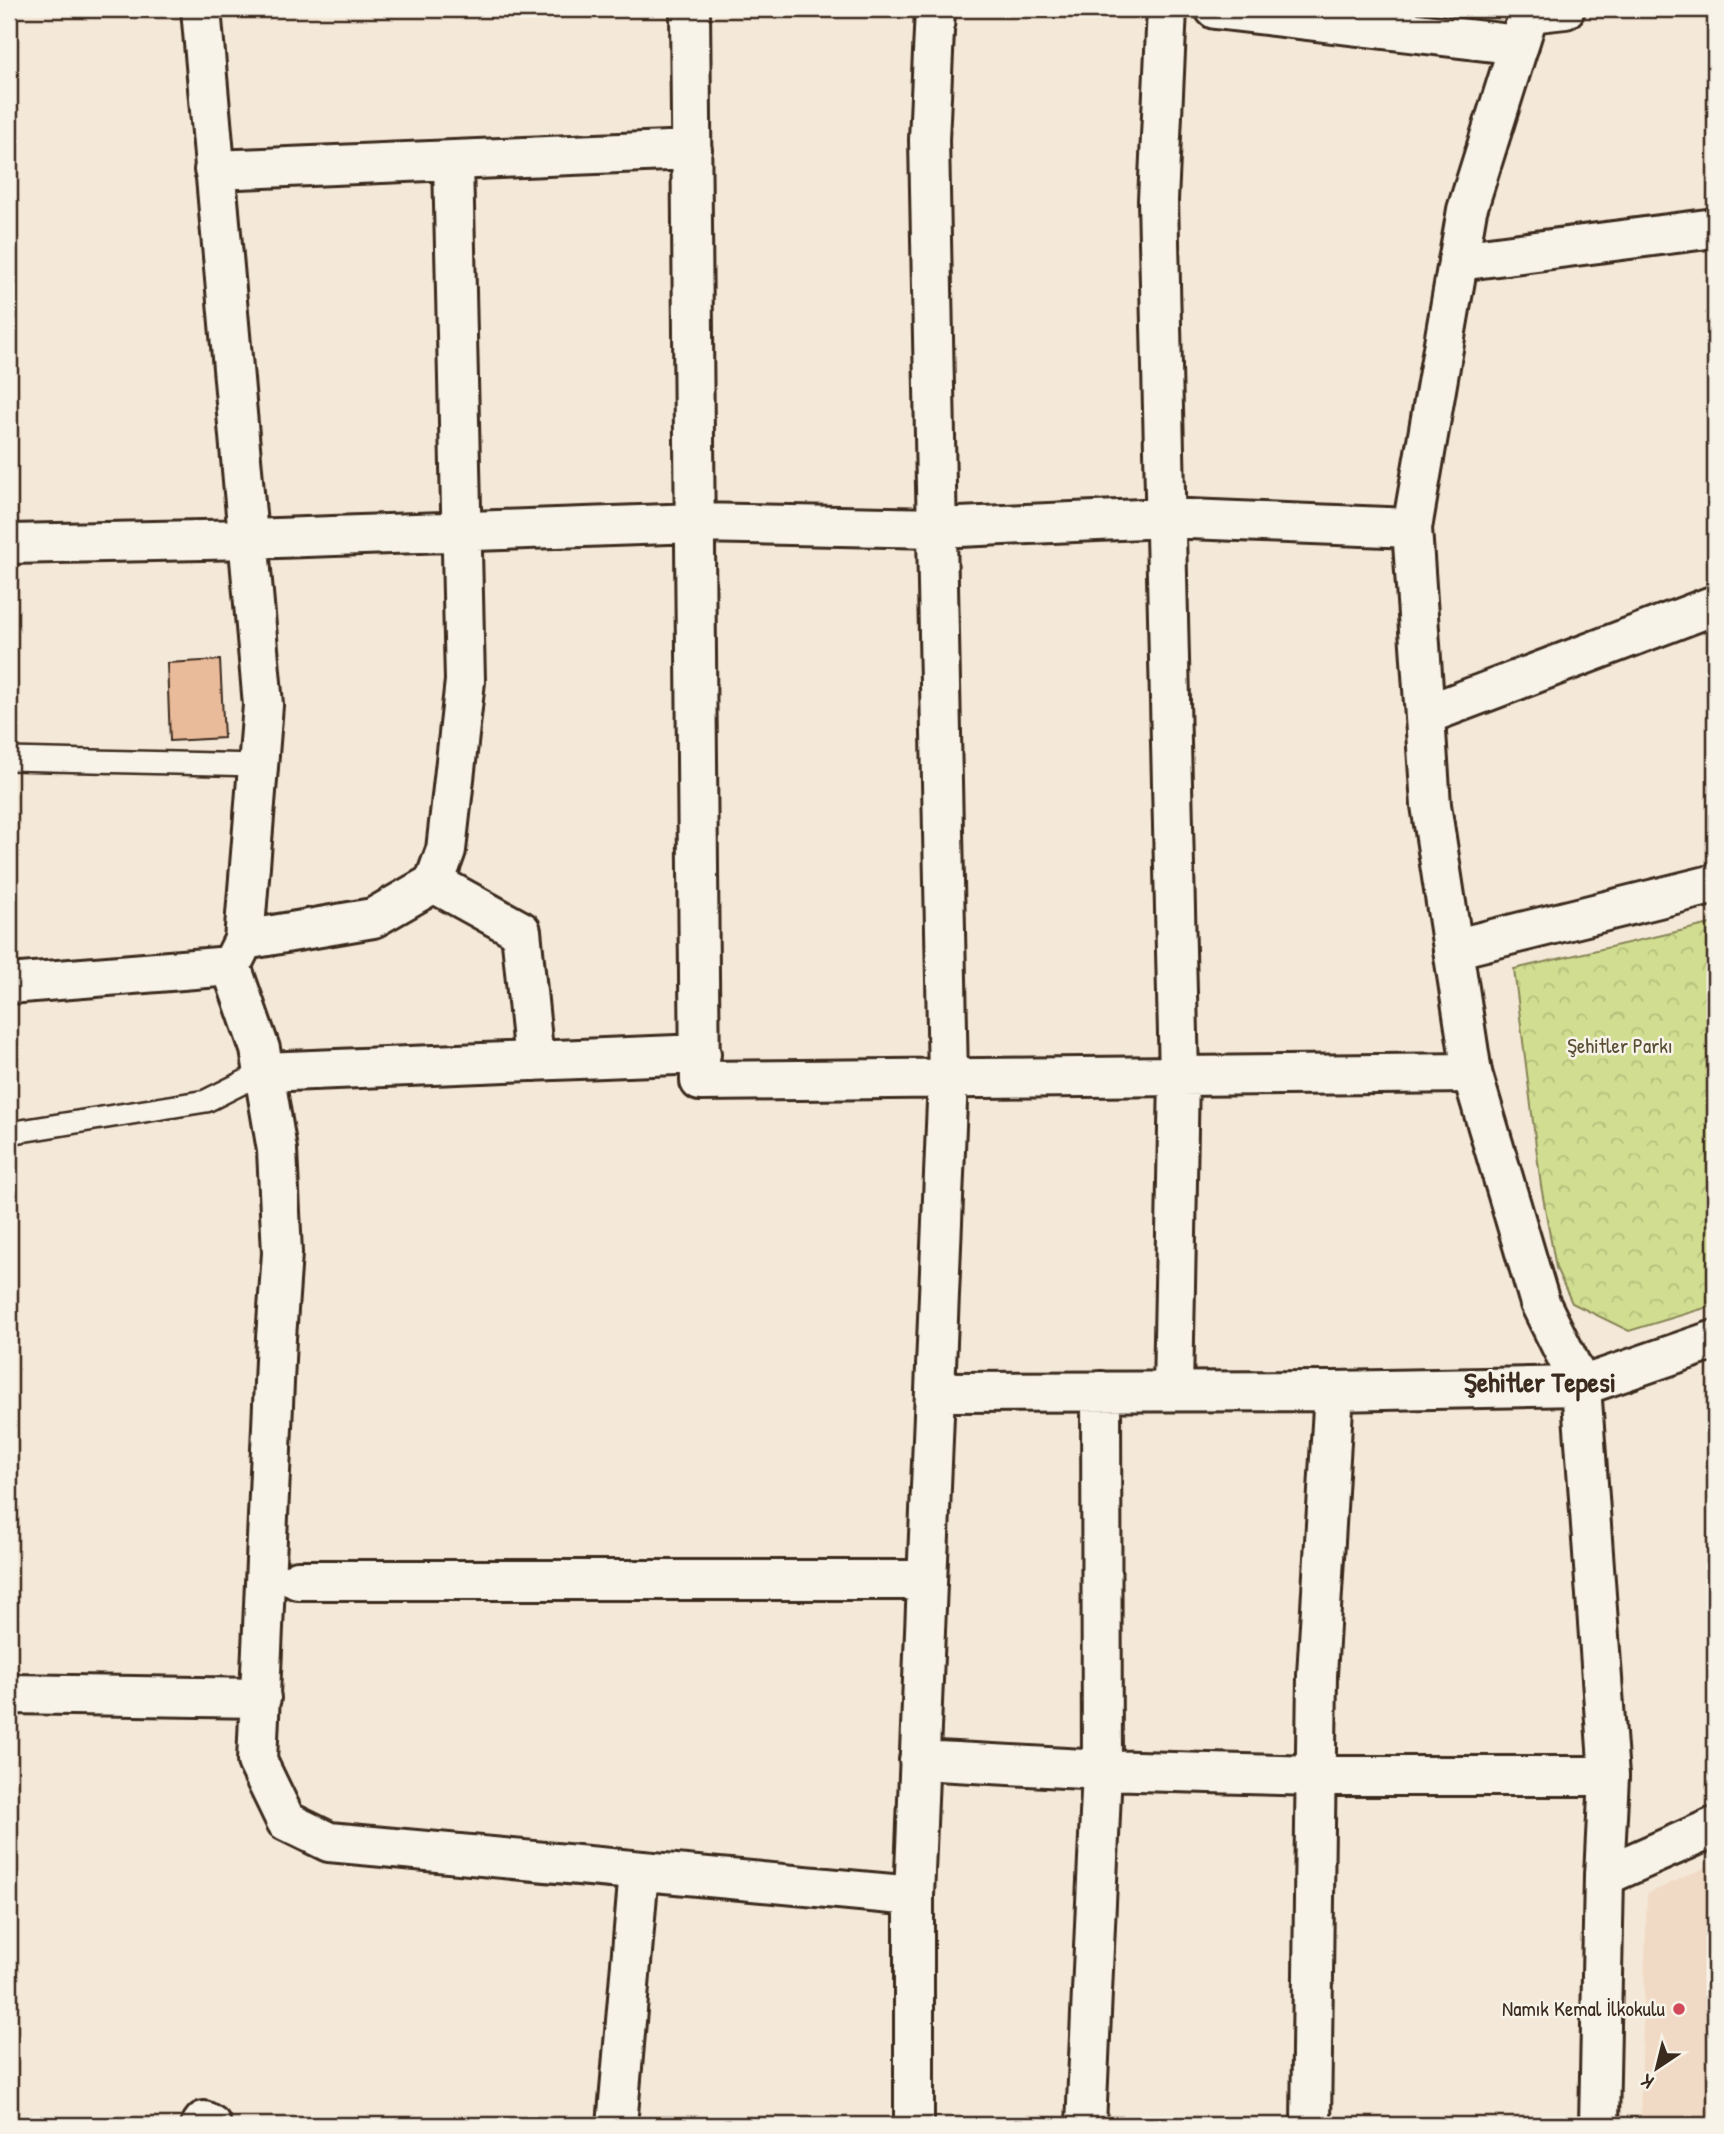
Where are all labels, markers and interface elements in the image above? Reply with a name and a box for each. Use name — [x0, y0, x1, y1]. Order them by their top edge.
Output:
park label: Şehitler Parkı — [1567, 1031, 1673, 1060]
district label: Şehitler Tepesi — [1464, 1363, 1616, 1402]
place label: Namık Kemal İlkokulu — [1502, 1994, 1666, 2023]
marker: Namık Kemal İlkokulu — [1671, 2001, 1687, 2017]
north arrow — [1622, 2032, 1692, 2102]
text: K — [1636, 2068, 1659, 2095]

